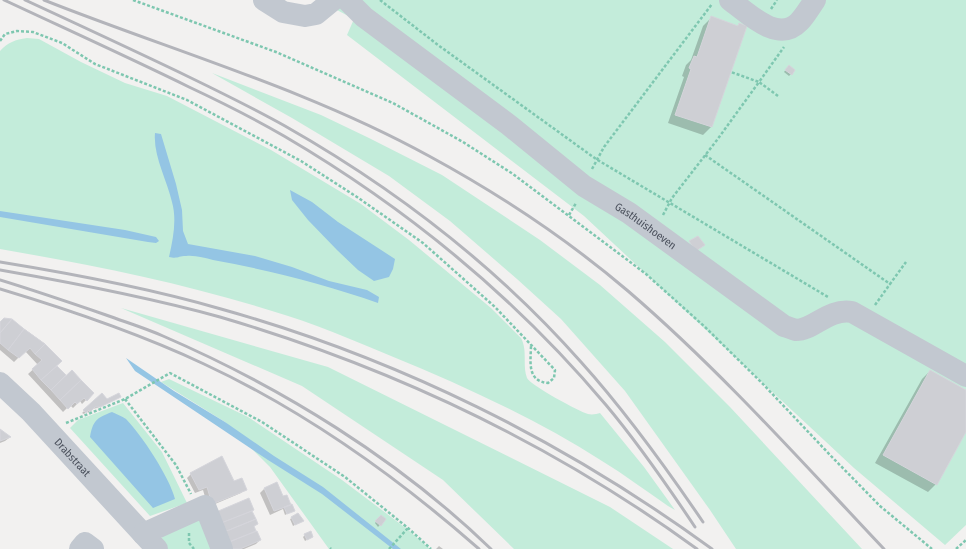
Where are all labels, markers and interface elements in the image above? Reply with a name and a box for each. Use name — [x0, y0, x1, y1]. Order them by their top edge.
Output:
street label: Gasthuishoeven — [613, 200, 679, 252]
street label: Drabstraat — [52, 435, 94, 479]

